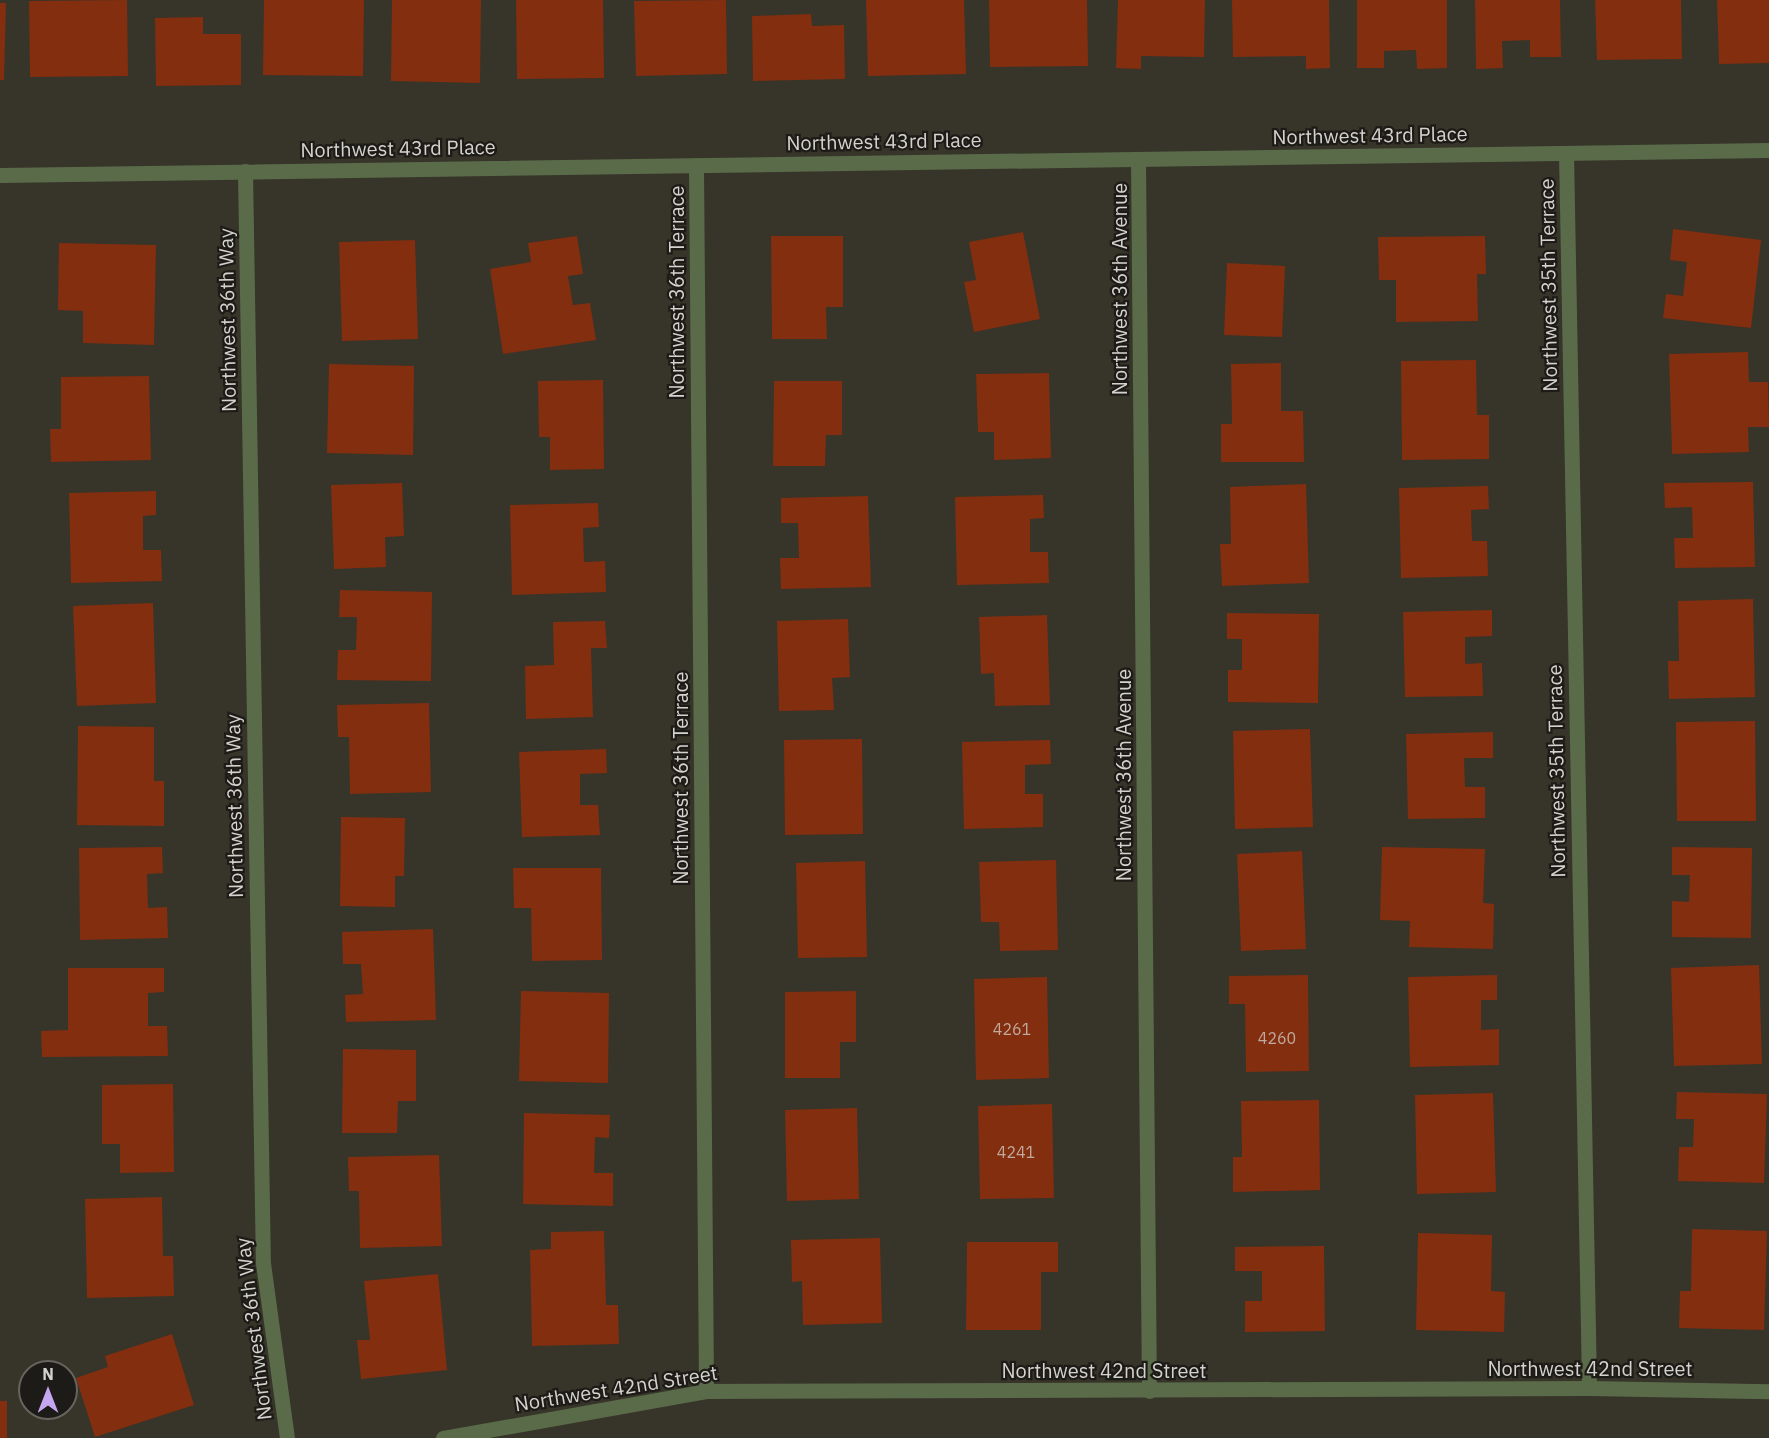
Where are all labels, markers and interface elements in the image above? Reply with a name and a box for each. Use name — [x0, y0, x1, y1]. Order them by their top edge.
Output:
street label: Northwest 43rd Place — [1272, 121, 1468, 149]
street label: Northwest 43rd Place — [786, 127, 982, 155]
street label: Northwest 43rd Place — [300, 134, 496, 162]
street label: Northwest 35th Terrace — [1534, 178, 1562, 392]
street label: Northwest 36th Avenue — [1107, 183, 1131, 395]
street label: Northwest 36th Terrace — [664, 185, 688, 399]
street label: Northwest 36th Way — [213, 228, 241, 412]
street label: Northwest 35th Terrace — [1542, 664, 1570, 878]
street label: Northwest 36th Avenue — [1111, 669, 1135, 881]
street label: Northwest 36th Terrace — [668, 671, 692, 885]
street label: Northwest 36th Way — [220, 714, 248, 898]
house number: 4261 — [993, 1019, 1031, 1039]
house number: 4260 — [1258, 1028, 1296, 1048]
house number: 4241 — [997, 1142, 1035, 1162]
street label: Northwest 36th Way — [230, 1236, 276, 1422]
street label: Northwest 42nd Street — [1487, 1356, 1693, 1380]
street label: Northwest 42nd Street — [1001, 1358, 1207, 1382]
north arrow — [18, 1360, 78, 1420]
street label: Northwest 42nd Street — [513, 1360, 719, 1416]
text: N — [42, 1364, 54, 1384]

